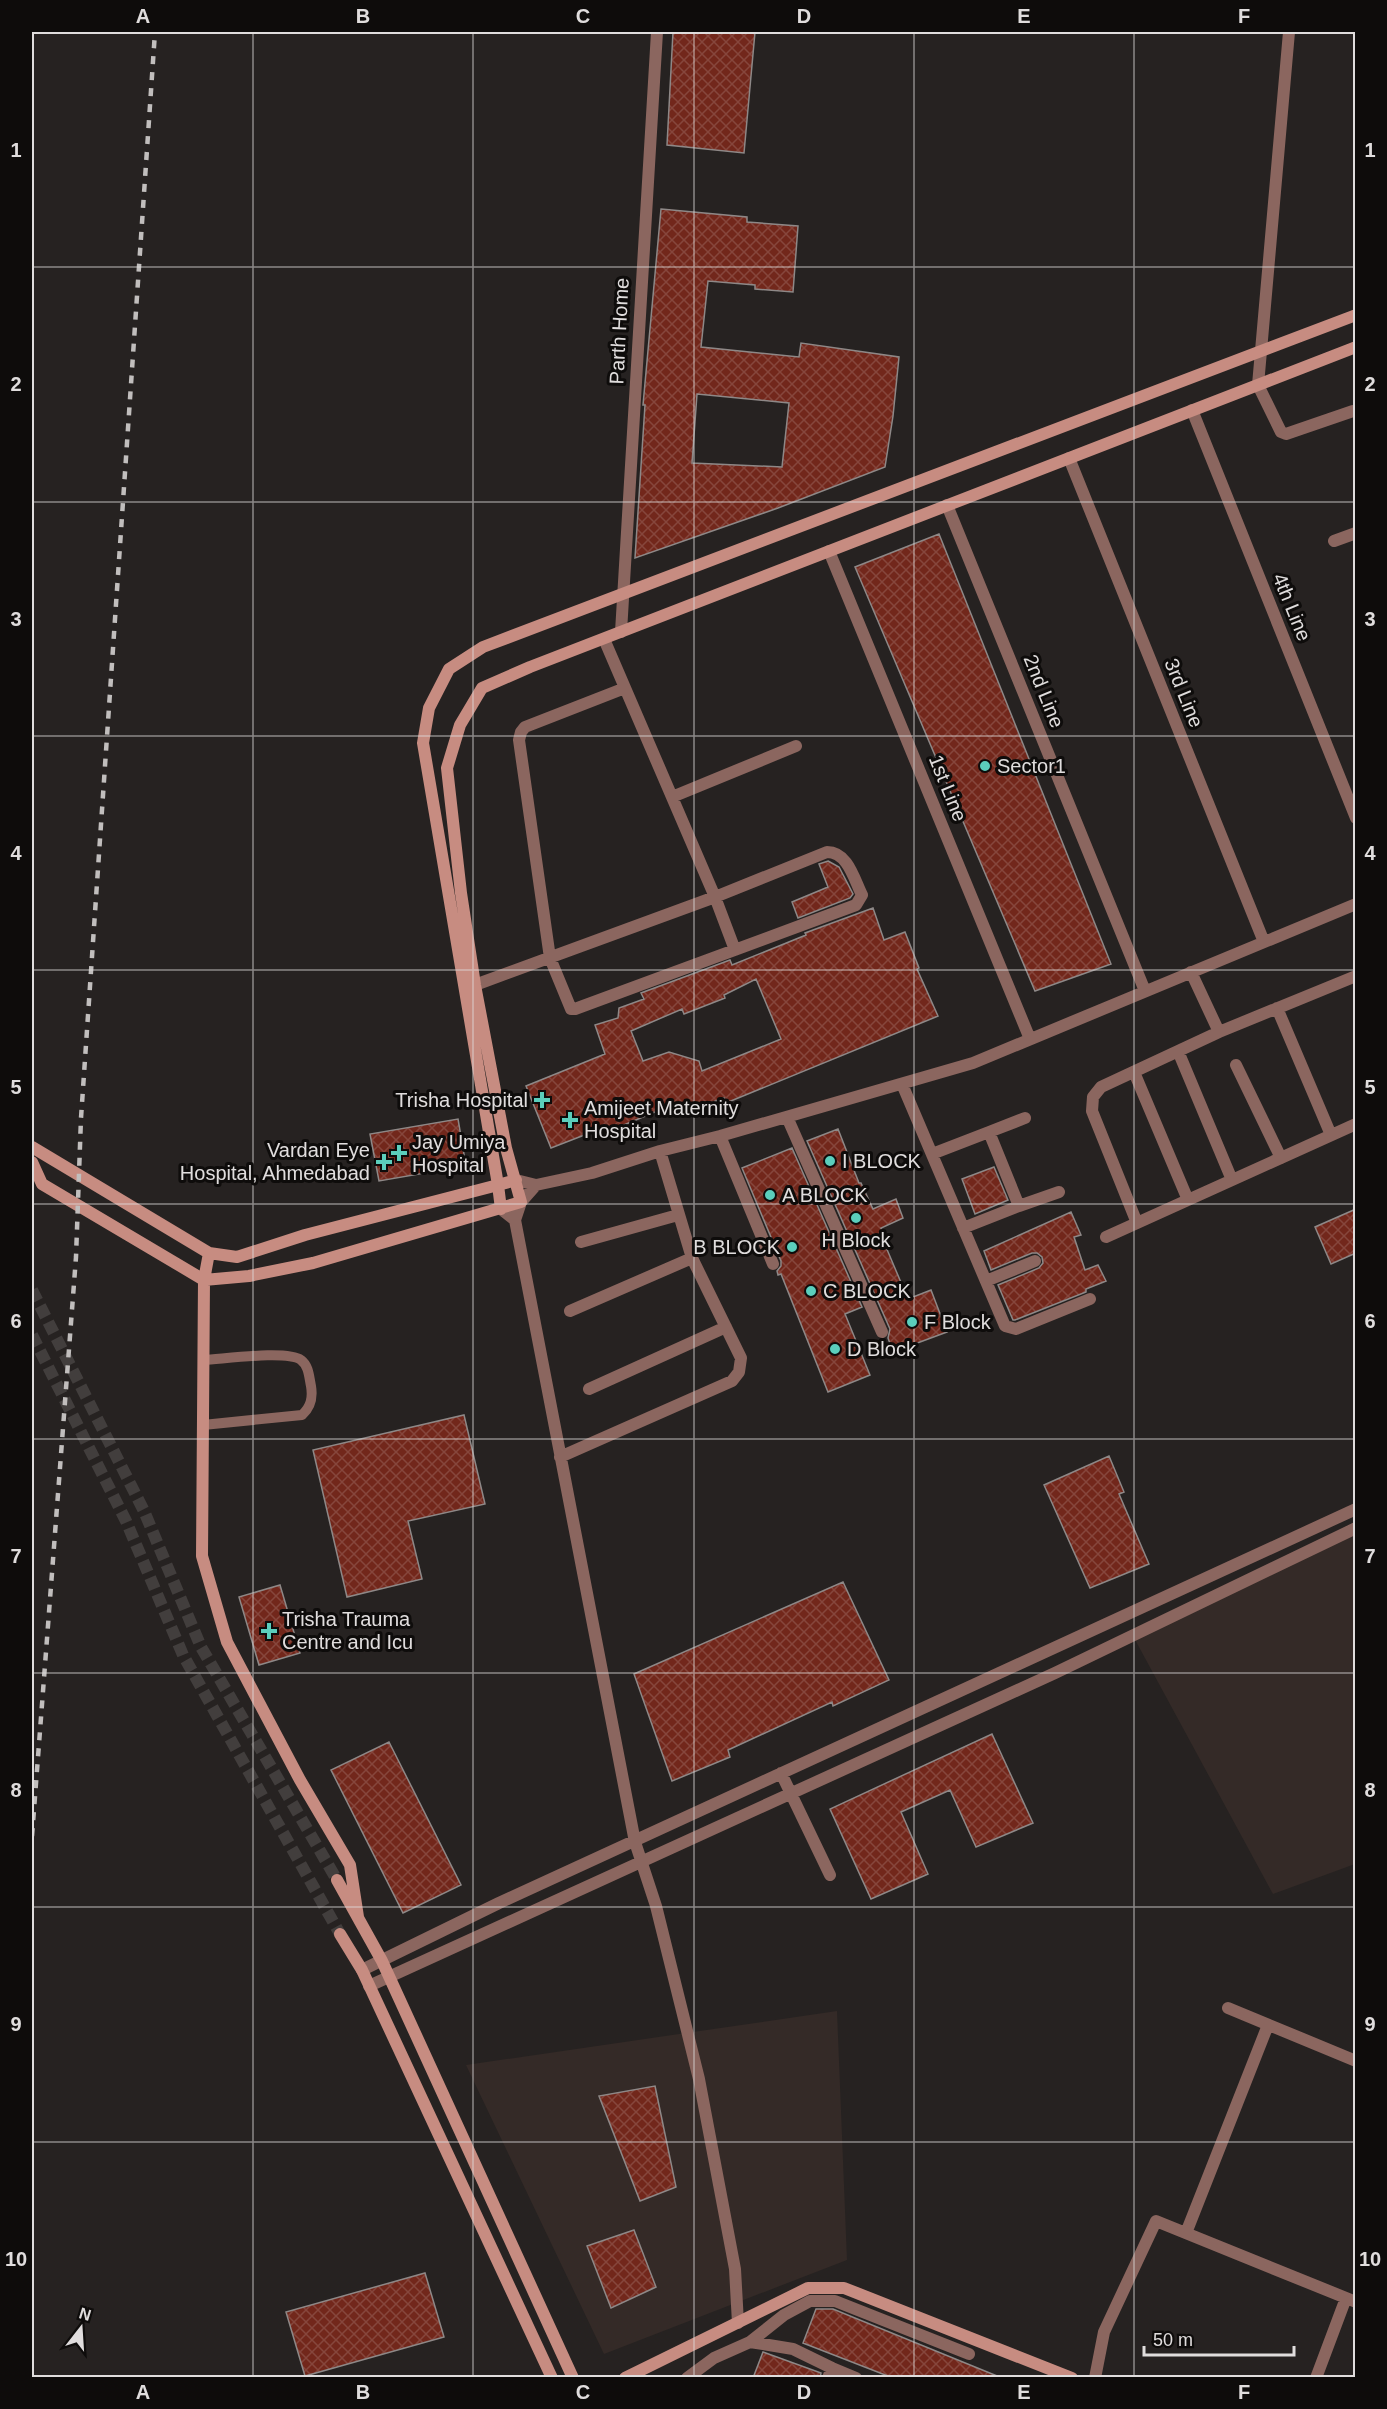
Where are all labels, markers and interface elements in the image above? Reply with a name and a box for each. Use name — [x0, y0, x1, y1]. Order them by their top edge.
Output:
text: A — [136, 5, 150, 27]
text: B — [356, 5, 370, 27]
text: C — [576, 5, 590, 27]
text: D — [797, 5, 811, 27]
text: E — [1017, 5, 1031, 27]
text: F — [1238, 5, 1250, 27]
text: 1 — [10, 139, 22, 161]
text: 1 — [1364, 139, 1376, 161]
street label: Parth Home — [605, 277, 633, 385]
text: 2 — [10, 373, 22, 395]
text: 2 — [1364, 373, 1376, 395]
street label: 4th Line — [1268, 570, 1316, 644]
text: 3 — [10, 608, 22, 630]
text: 3 — [1364, 608, 1376, 630]
street label: 2nd Line — [1019, 651, 1069, 731]
street label: 3rd Line — [1160, 655, 1208, 731]
street label: 1st Line — [925, 751, 971, 825]
place label: Sector1 — [997, 755, 1066, 777]
marker: Sector1 — [978, 759, 992, 773]
text: 4 — [10, 842, 22, 864]
text: 4 — [1364, 842, 1376, 864]
text: 5 — [10, 1076, 22, 1098]
text: 5 — [1364, 1076, 1376, 1098]
place label: Trisha Hospital — [395, 1089, 528, 1111]
marker: Trisha Hospital — [533, 1091, 551, 1109]
place label: Amijeet Maternity Hospital — [584, 1097, 739, 1142]
marker: Amijeet Maternity Hospital — [561, 1111, 579, 1129]
place label: Jay Umiya Hospital — [412, 1131, 506, 1176]
place label: Vardan Eye Hospital, Ahmedabad — [180, 1139, 370, 1184]
marker: Jay Umiya Hospital — [390, 1144, 408, 1162]
place label: I BLOCK — [842, 1150, 922, 1172]
marker: Vardan Eye Hospital, Ahmedabad — [375, 1153, 393, 1171]
marker: I BLOCK — [823, 1154, 837, 1168]
place label: A BLOCK — [782, 1184, 868, 1206]
marker: A BLOCK — [763, 1188, 777, 1202]
marker: H Block — [849, 1211, 863, 1225]
place label: H Block — [822, 1229, 891, 1251]
place label: B BLOCK — [693, 1236, 781, 1258]
marker: B BLOCK — [785, 1240, 799, 1254]
place label: C BLOCK — [823, 1280, 911, 1302]
marker: C BLOCK — [804, 1284, 818, 1298]
text: 6 — [10, 1310, 22, 1332]
text: 6 — [1364, 1310, 1376, 1332]
place label: F Block — [924, 1311, 992, 1333]
marker: F Block — [905, 1315, 919, 1329]
place label: D Block — [847, 1338, 917, 1360]
marker: D Block — [828, 1342, 842, 1356]
text: 7 — [10, 1545, 22, 1567]
text: 7 — [1364, 1545, 1376, 1567]
place label: Trisha Trauma Centre and Icu — [282, 1608, 413, 1653]
marker: Trisha Trauma Centre and Icu — [260, 1622, 278, 1640]
text: 8 — [10, 1779, 22, 1801]
text: 8 — [1364, 1779, 1376, 1801]
text: 9 — [10, 2013, 22, 2035]
text: 9 — [1364, 2013, 1376, 2035]
text: 10 — [5, 2248, 27, 2270]
text: 10 — [1359, 2248, 1381, 2270]
north arrow — [51, 2298, 111, 2358]
text: N — [77, 2304, 93, 2324]
scale bar — [1144, 2319, 1294, 2357]
text: 50 m — [1153, 2330, 1193, 2350]
text: A — [136, 2381, 150, 2403]
text: B — [356, 2381, 370, 2403]
text: C — [576, 2381, 590, 2403]
text: D — [797, 2381, 811, 2403]
text: E — [1017, 2381, 1031, 2403]
text: F — [1238, 2381, 1250, 2403]

